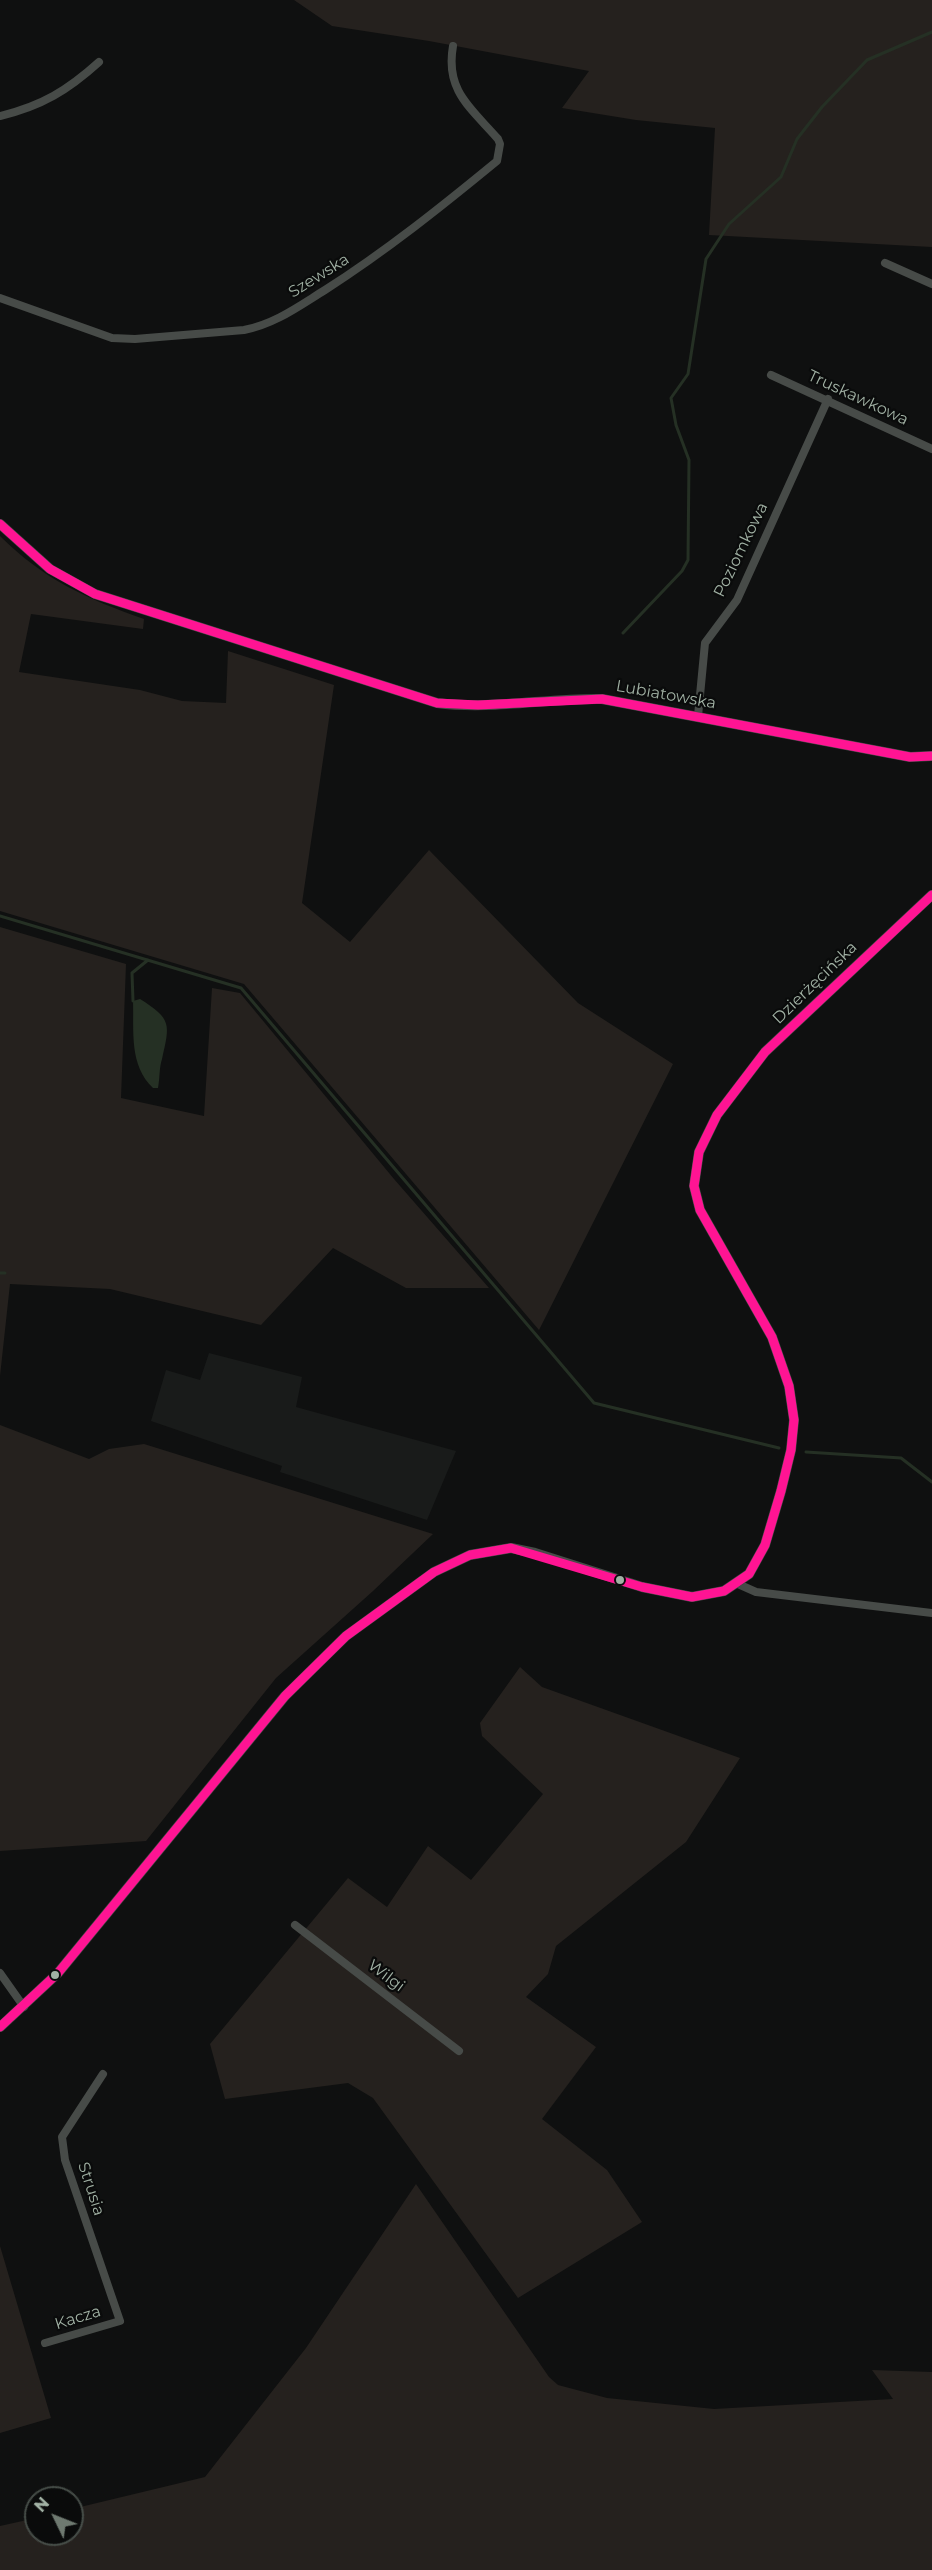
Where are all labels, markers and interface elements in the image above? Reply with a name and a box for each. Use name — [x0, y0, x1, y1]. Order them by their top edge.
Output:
street label: Szewska — [285, 250, 353, 302]
street label: Truskawkowa — [805, 366, 911, 430]
street label: Poziomkowa — [710, 500, 772, 600]
street label: Lubiatowska — [614, 677, 718, 713]
street label: Dzierżęcińska — [769, 938, 861, 1028]
unlabelled marker — [614, 1574, 626, 1586]
street label: Wilgi — [364, 1956, 408, 1996]
unlabelled marker — [49, 1969, 61, 1981]
street label: Strusia — [73, 2160, 109, 2218]
street label: Kacza — [53, 2302, 103, 2334]
north arrow — [24, 2486, 84, 2546]
text: N — [31, 2494, 53, 2516]

